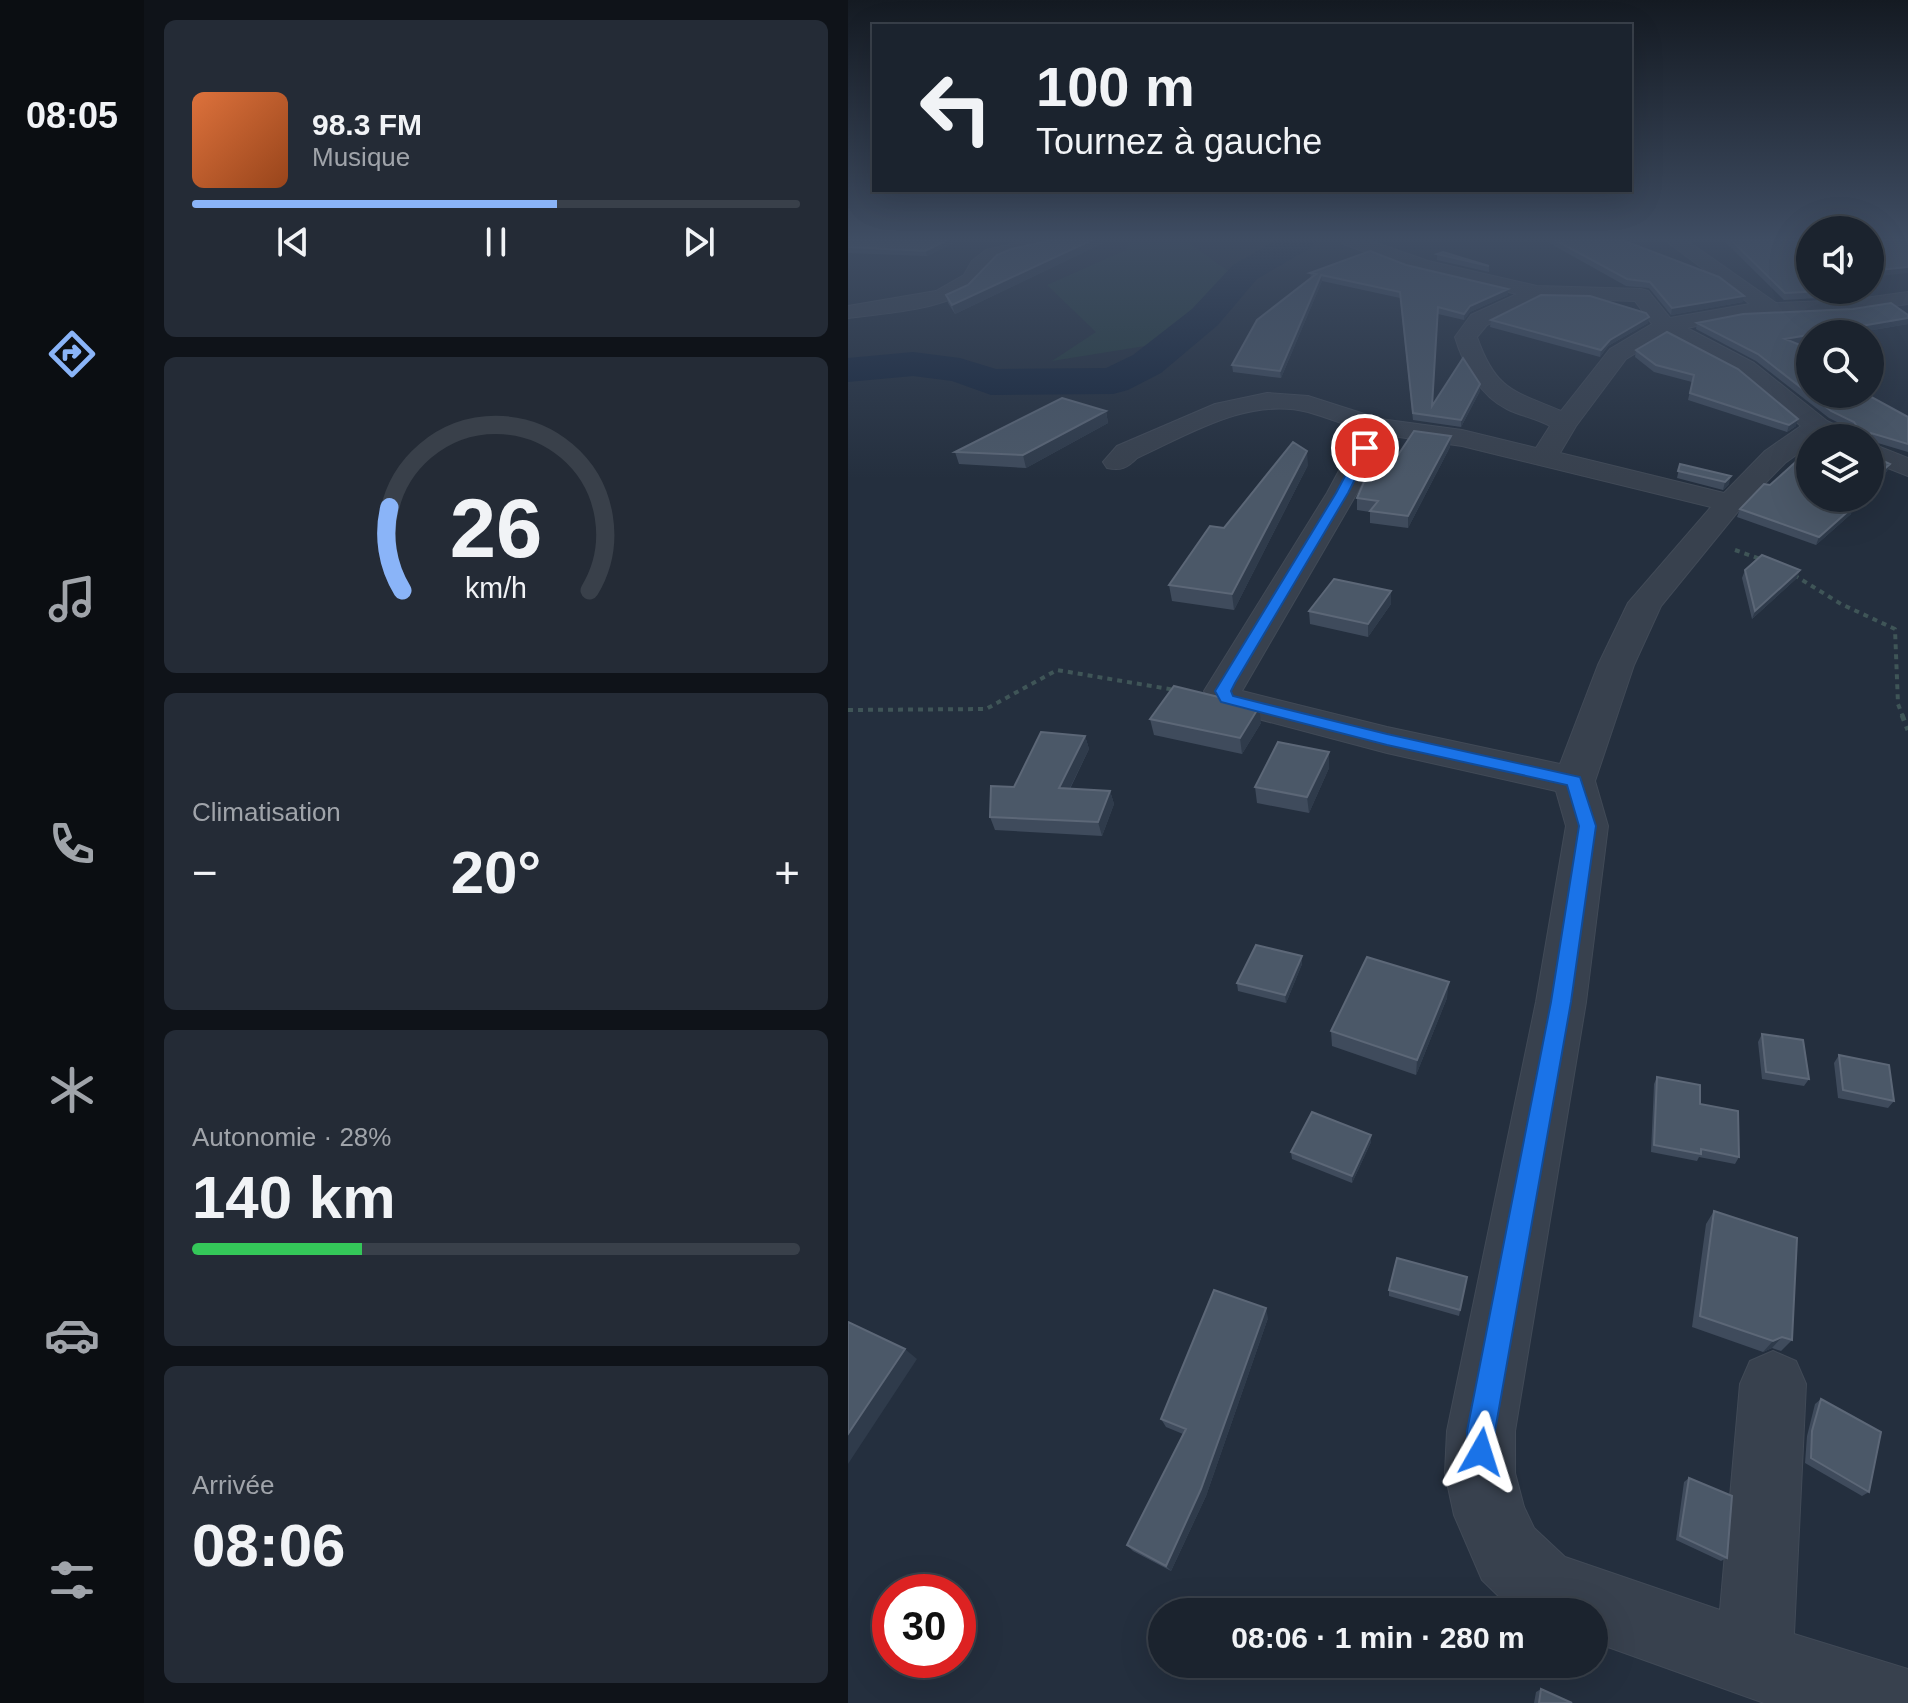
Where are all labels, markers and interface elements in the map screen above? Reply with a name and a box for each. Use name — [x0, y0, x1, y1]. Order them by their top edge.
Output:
text: 100 m — [1036, 55, 1195, 118]
icon: left — [904, 56, 1008, 160]
text: 08:05 — [26, 95, 118, 136]
text: 98.3 FM — [312, 108, 422, 141]
text: Tournez à gauche — [1036, 121, 1322, 162]
text: Musique — [312, 142, 410, 172]
map controls — [1796, 216, 1884, 512]
button: sound — [1796, 216, 1884, 304]
icon: previous — [271, 220, 315, 264]
icon: pause — [474, 220, 518, 264]
icon: next — [677, 220, 721, 264]
button: search — [1796, 320, 1884, 408]
icon: directions — [44, 326, 100, 382]
pin — [1331, 414, 1399, 482]
button: layers — [1796, 424, 1884, 512]
icon: arrive — [1343, 426, 1387, 470]
text: 26 — [450, 481, 542, 574]
icon: music — [44, 571, 100, 627]
text: km/h — [465, 572, 527, 604]
text: Climatisation — [192, 797, 341, 827]
icon: phone — [44, 816, 100, 872]
text: 20° — [451, 839, 541, 906]
text: − — [192, 848, 218, 897]
text: + — [774, 848, 800, 897]
icon: climate — [44, 1062, 100, 1118]
text: Autonomie · 28% — [192, 1122, 391, 1152]
text: 140 km — [192, 1164, 396, 1231]
icon: car — [44, 1307, 100, 1363]
position arrow — [1439, 1410, 1523, 1494]
text: Arrivée — [192, 1470, 274, 1500]
text: 08:06 — [192, 1512, 345, 1579]
icon: filters — [44, 1552, 100, 1608]
speed limit sign: 30 — [872, 1574, 976, 1678]
text: 08:06 · 1 min · 280 m — [1231, 1621, 1525, 1654]

